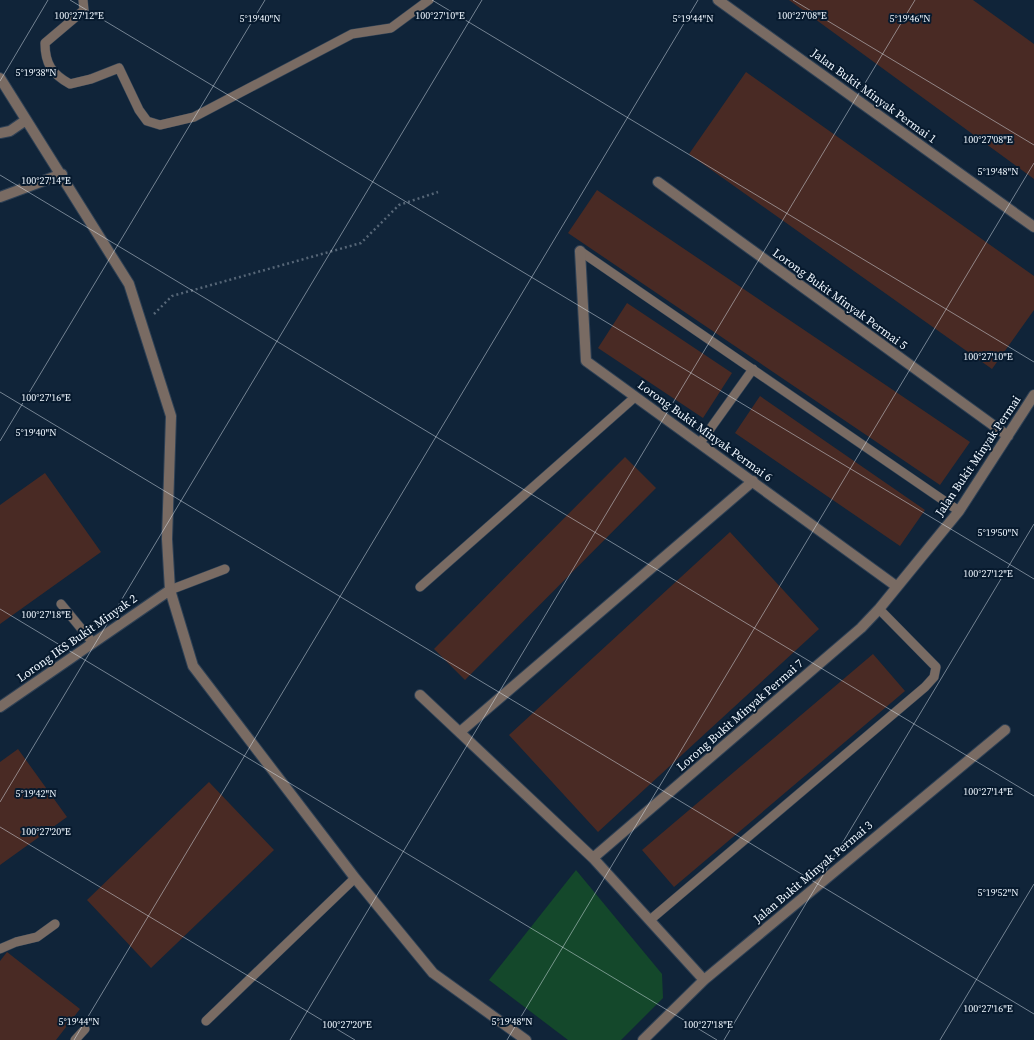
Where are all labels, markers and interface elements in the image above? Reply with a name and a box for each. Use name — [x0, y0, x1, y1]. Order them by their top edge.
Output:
text: 100°27'12"E — [54, 9, 104, 22]
text: 100°27'10"E — [415, 9, 465, 22]
text: 100°27'08"E — [777, 9, 827, 22]
text: 5°19'40"N — [239, 12, 281, 25]
text: 5°19'44"N — [672, 12, 714, 25]
text: 5°19'46"N — [889, 12, 931, 25]
street label: Jalan Bukit Minyak Permai 1 — [807, 45, 940, 147]
text: 5°19'38"N — [15, 66, 57, 79]
text: 100°27'08"E — [963, 133, 1013, 146]
text: 5°19'48"N — [977, 165, 1019, 178]
text: 100°27'14"E — [21, 174, 71, 187]
street label: Lorong Bukit Minyak Permai 5 — [769, 245, 911, 353]
text: 100°27'10"E — [963, 350, 1013, 363]
street label: Lorong Bukit Minyak Permai 6 — [634, 377, 776, 485]
text: 100°27'16"E — [21, 391, 71, 404]
street label: Jalan Bukit Minyak Permai — [931, 392, 1025, 520]
text: 5°19'40"N — [15, 426, 57, 439]
text: 5°19'50"N — [977, 526, 1019, 539]
text: 100°27'12"E — [963, 567, 1013, 580]
street label: Lorong IKS Bukit Minyak 2 — [14, 590, 140, 686]
text: 100°27'18"E — [21, 608, 71, 621]
street label: Lorong Bukit Minyak Permai 7 — [673, 656, 807, 774]
text: 100°27'14"E — [963, 785, 1013, 798]
text: 5°19'42"N — [15, 787, 57, 800]
street label: Jalan Bukit Minyak Permai 3 — [749, 817, 876, 927]
text: 100°27'20"E — [21, 825, 71, 838]
text: 5°19'52"N — [977, 886, 1019, 899]
text: 100°27'16"E — [963, 1002, 1013, 1015]
text: 5°19'44"N — [58, 1015, 100, 1028]
text: 5°19'48"N — [491, 1015, 533, 1028]
text: 100°27'20"E — [322, 1018, 372, 1031]
text: 100°27'18"E — [683, 1018, 733, 1031]

